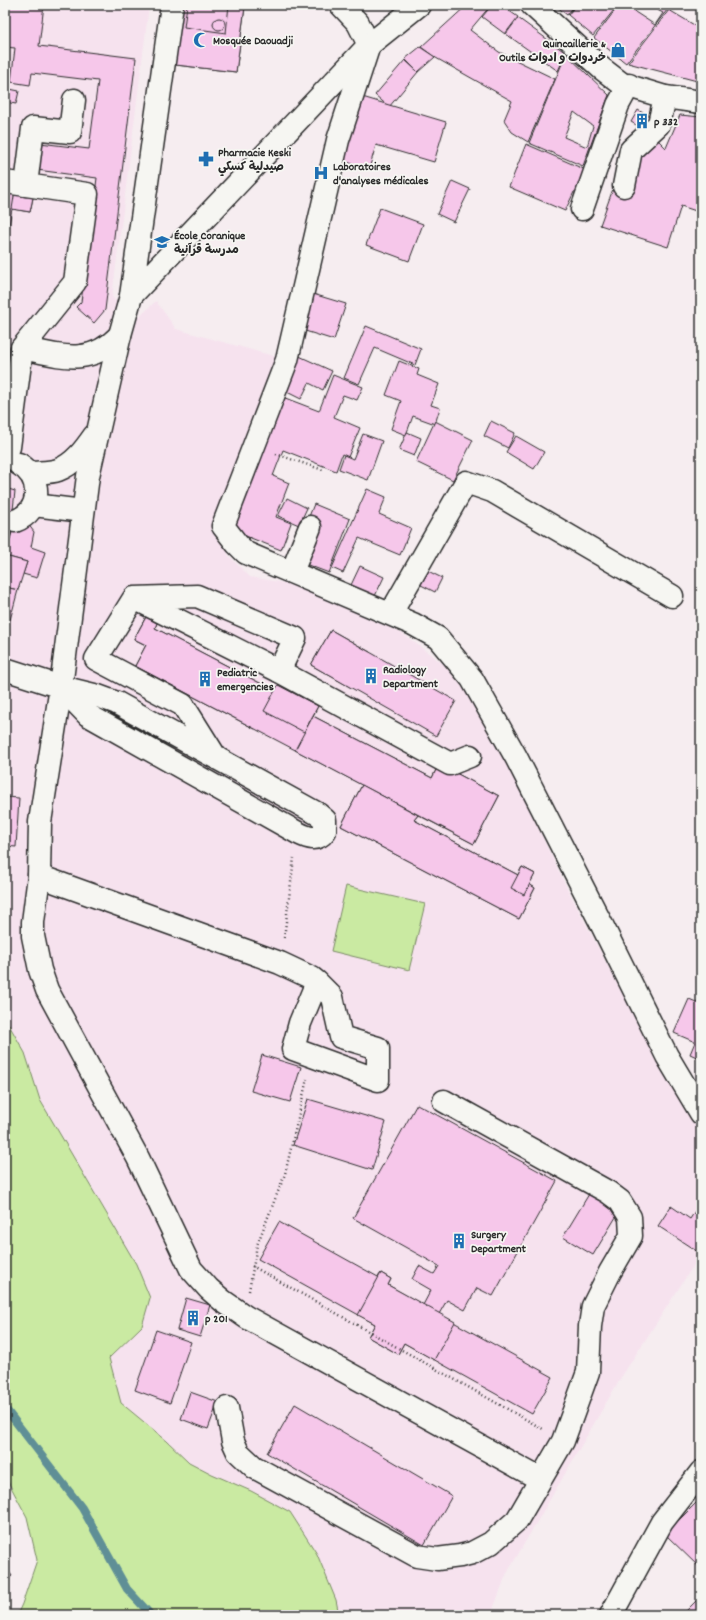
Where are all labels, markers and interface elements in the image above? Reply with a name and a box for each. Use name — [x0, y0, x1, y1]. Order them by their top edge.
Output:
mosque icon: Mosquée Daouadji — [192, 31, 210, 49]
place label: Mosquée Daouadji — [213, 33, 294, 50]
place label: Quincaillerie & Outils خردوات و ادوات — [499, 36, 606, 67]
shop icon: Quincaillerie & Outils خردوات و ادوات — [609, 41, 627, 59]
building icon: p 332 — [633, 112, 651, 130]
place label: p 332 — [654, 114, 678, 131]
place label: Pharmacie Keski صيدلية كسكي — [218, 145, 292, 177]
pharmacy icon: Pharmacie Keski صيدلية كسكي — [197, 150, 215, 168]
place label: Laboratoires d'analyses médicales — [333, 159, 429, 190]
hospital icon: Laboratoires d'analyses médicales — [312, 164, 330, 182]
place label: École Coranique مدرسة قرآنية — [174, 228, 246, 259]
school or university icon: École Coranique مدرسة قرآنية — [153, 233, 171, 251]
place label: Radiology Department — [383, 662, 439, 693]
place label: Pediatric emergencies — [217, 665, 274, 696]
building icon: Radiology Department — [362, 667, 380, 685]
building icon: Pediatric emergencies — [196, 670, 214, 688]
place label: Surgery Department — [471, 1227, 527, 1258]
building icon: Surgery Department — [450, 1232, 468, 1250]
building icon: p 201 — [184, 1309, 202, 1327]
place label: p 201 — [205, 1311, 228, 1328]

